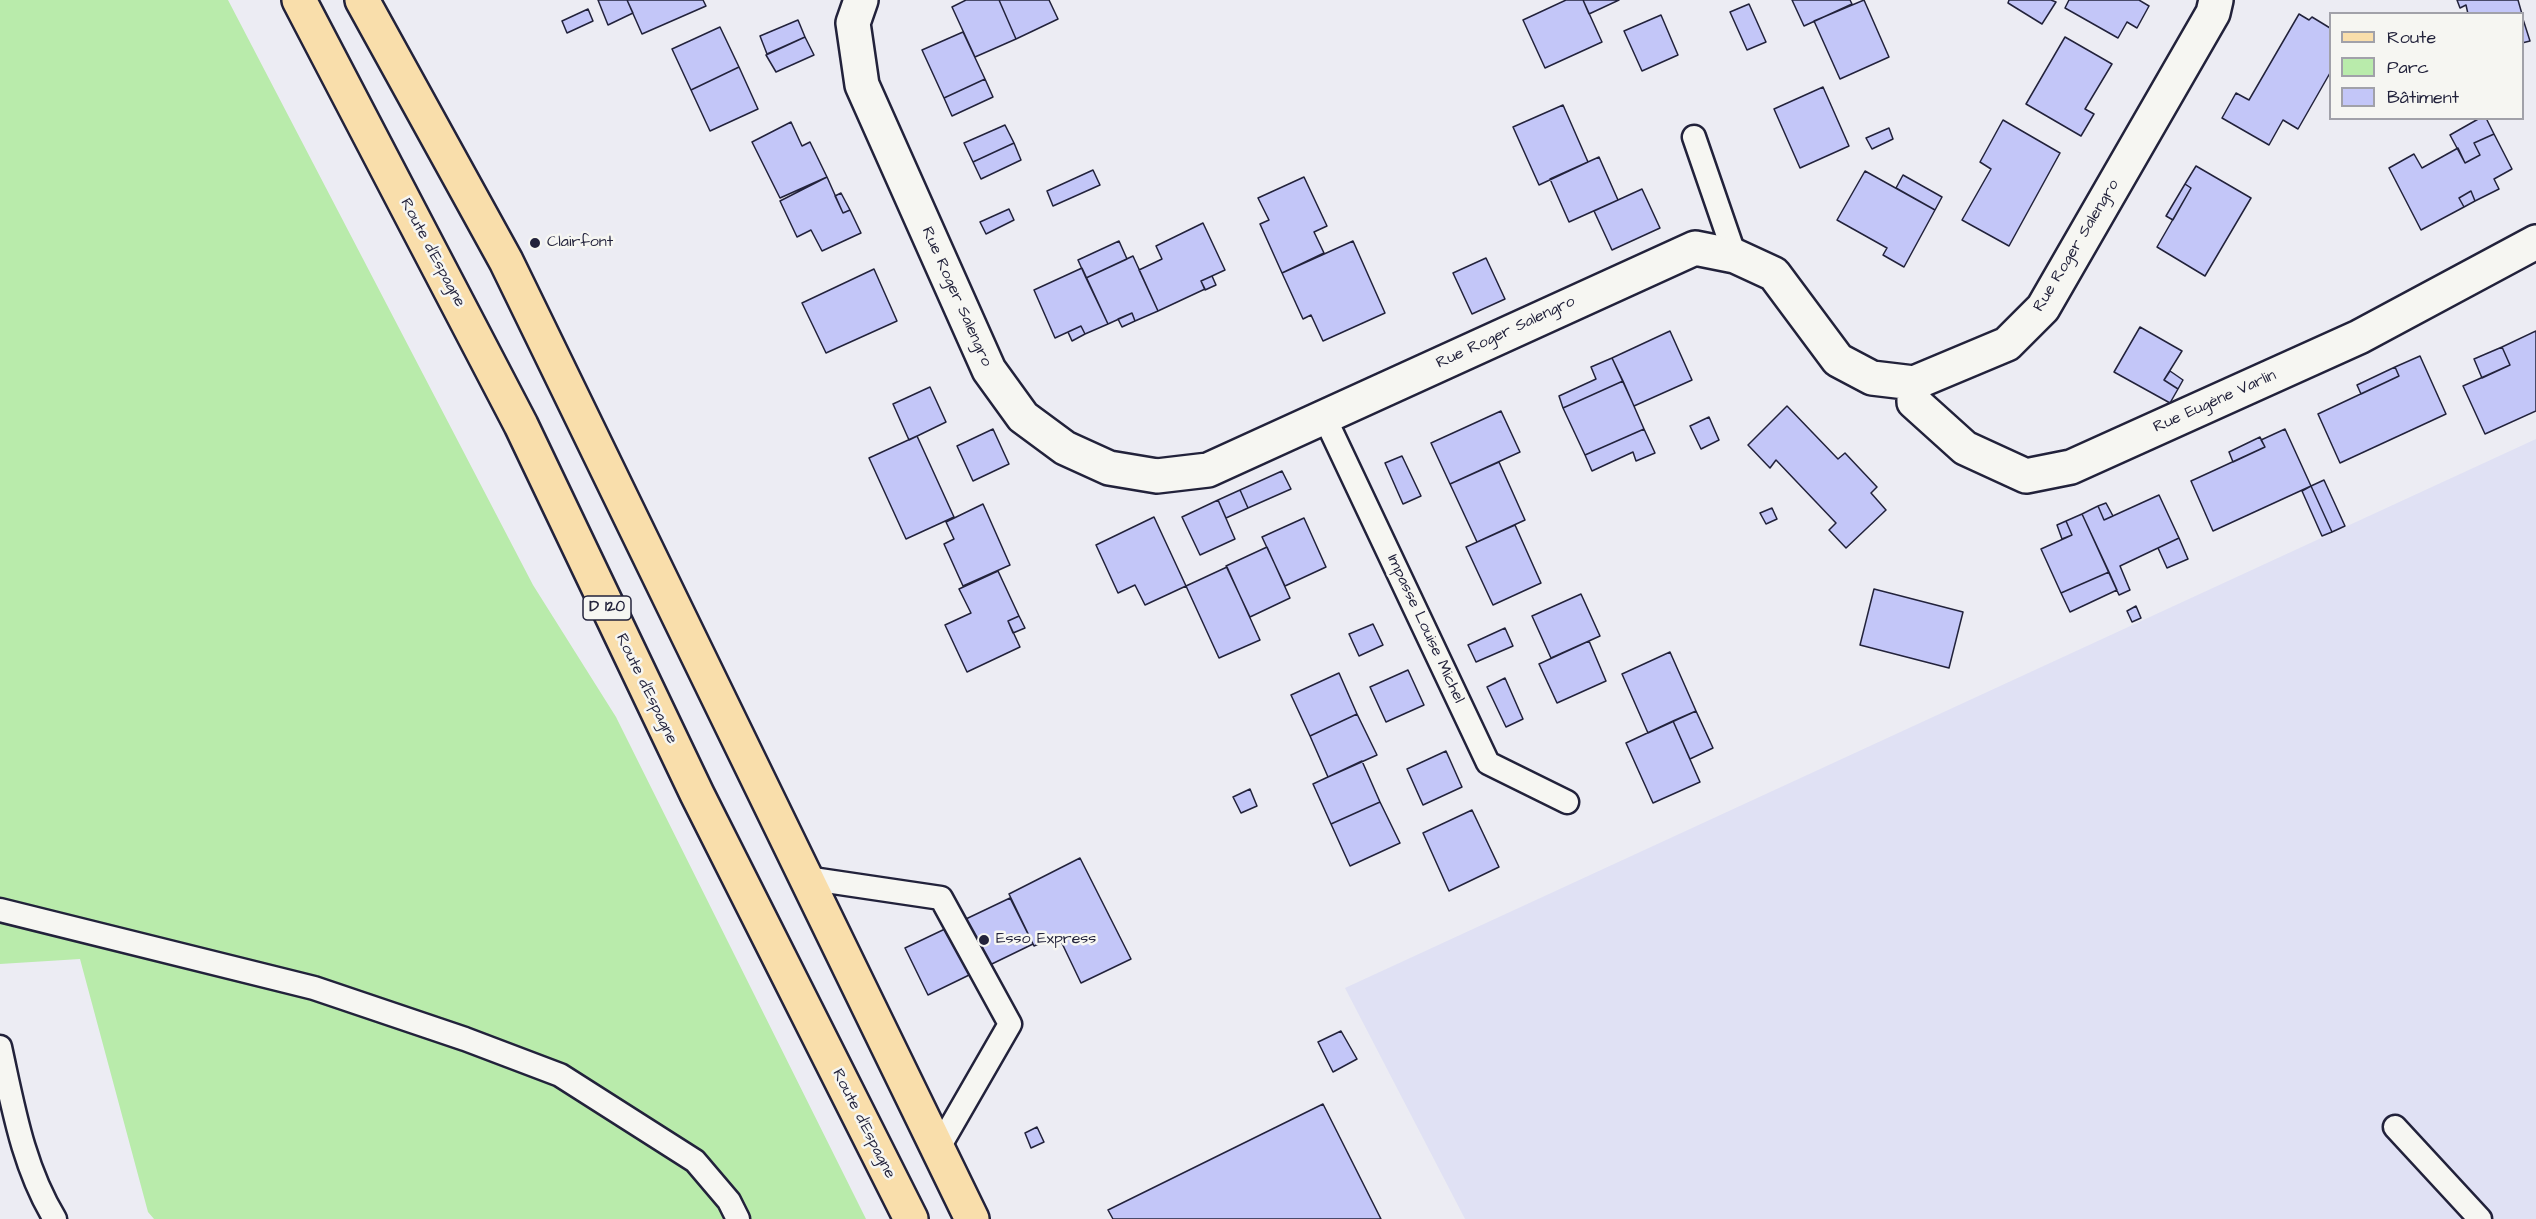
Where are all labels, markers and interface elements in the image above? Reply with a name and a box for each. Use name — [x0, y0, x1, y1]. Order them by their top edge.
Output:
legend — [2329, 12, 2524, 120]
text: Route — [2387, 25, 2436, 50]
text: Parc — [2387, 55, 2429, 80]
text: Bâtiment — [2387, 85, 2459, 110]
street label: Rue Roger Salengro — [2030, 176, 2124, 316]
street label: Route d'Espagne — [395, 195, 469, 311]
street label: Rue Roger Salengro — [917, 224, 995, 370]
place label: Clairfont — [547, 233, 613, 253]
marker: Clairfont — [528, 236, 542, 250]
street label: Rue Roger Salengro — [1434, 292, 1578, 374]
street label: Rue Eugène Varlin — [2151, 366, 2279, 438]
street label: Impasse Louise Michel — [1382, 552, 1468, 706]
road number: D 120 — [583, 596, 631, 620]
street label: Route d'Espagne — [611, 631, 681, 747]
place label: Esso Express — [996, 930, 1096, 950]
marker: Esso Express — [977, 933, 991, 947]
street label: Route d'Espagne — [827, 1066, 899, 1182]

